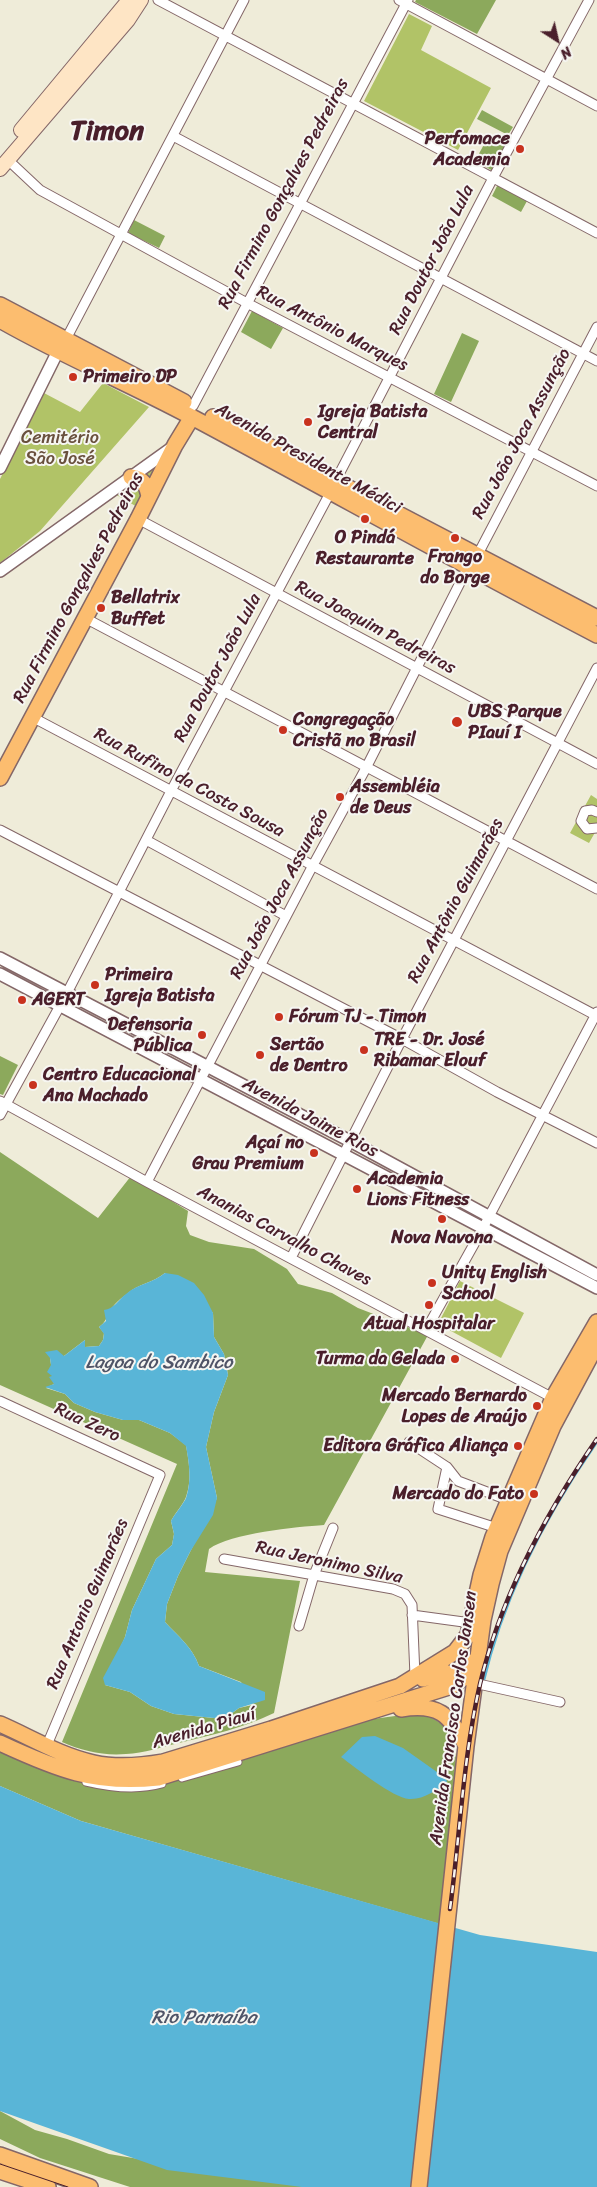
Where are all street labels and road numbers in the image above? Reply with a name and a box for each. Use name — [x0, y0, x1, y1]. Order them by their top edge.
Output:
street label: Rua Firmino Gonçalves Pedreiras — [214, 75, 354, 313]
street label: Rua Doutor João Lula — [385, 181, 479, 339]
street label: Rua Antônio Marques — [253, 281, 411, 377]
street label: Rua João Joca Assunção — [468, 345, 576, 523]
street label: Avenida Presidente Médici — [211, 399, 405, 519]
street label: Rua Firmino Gonçalves Pedreiras — [9, 469, 149, 707]
street label: Rua Joaquim Pedreiras — [291, 577, 459, 679]
street label: Rua Doutor João Lula — [170, 590, 266, 746]
street label: Rua Rufino da Costa Sousa — [90, 724, 288, 842]
street label: Rua João Joca Assunção — [226, 805, 334, 983]
street label: Rua Antônio Guimarães — [403, 815, 509, 987]
street label: Avenida Jaime Rios — [239, 1073, 381, 1163]
street label: Ananias Carvalho Chaves — [193, 1181, 375, 1291]
street label: Rua Zero — [51, 1398, 123, 1448]
street label: Rua Antonio Guimarães — [42, 1516, 134, 1692]
street label: Rua Jeronimo Silva — [254, 1537, 404, 1589]
street label: Avenida Francisco Carlos Jansen — [425, 1589, 483, 1847]
street label: Avenida Piauí — [150, 1704, 258, 1754]

